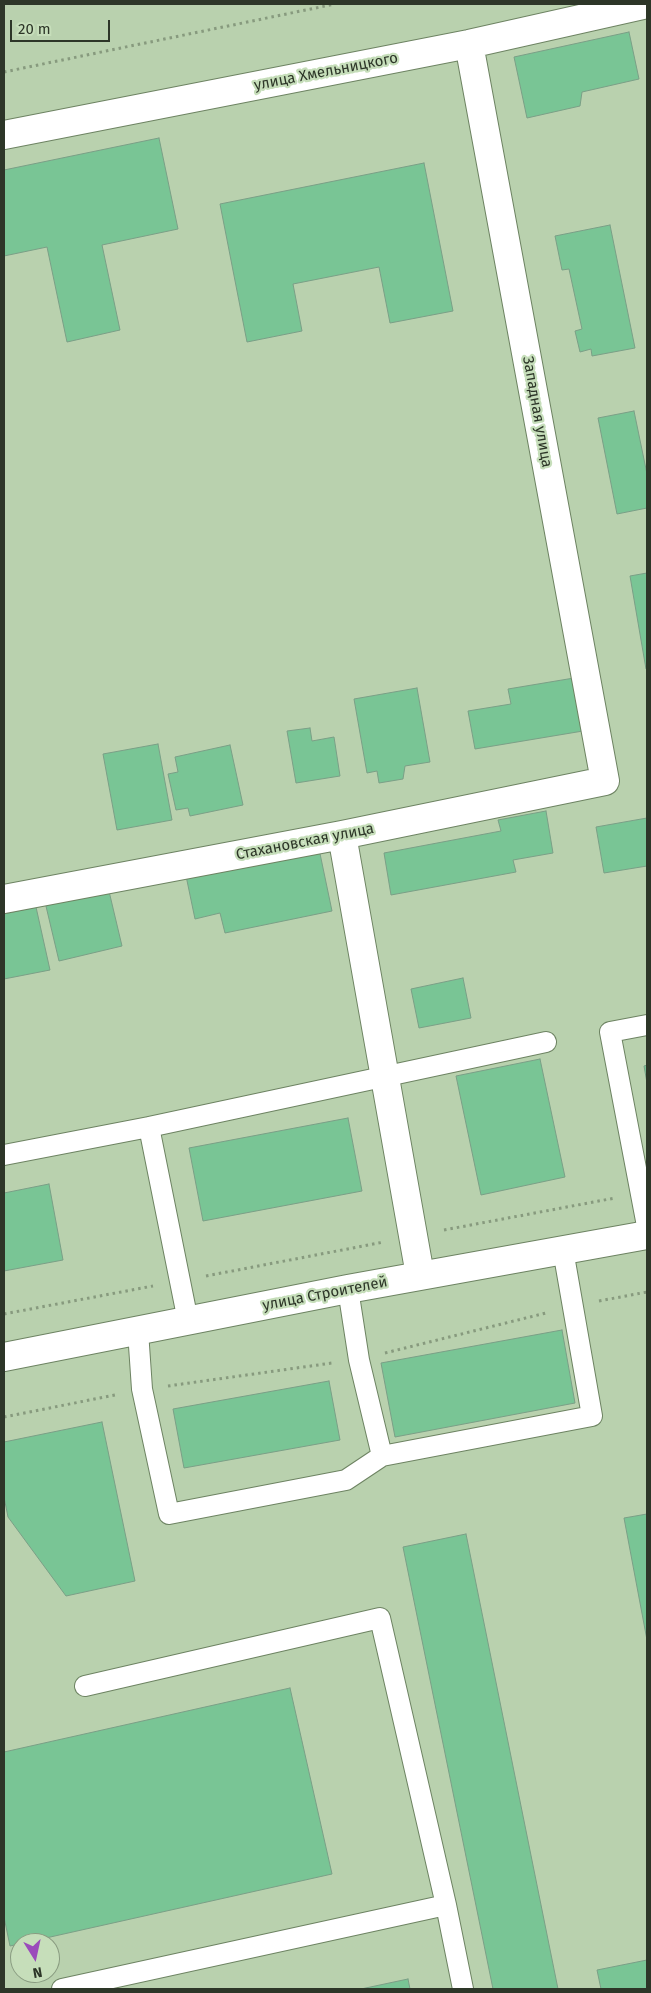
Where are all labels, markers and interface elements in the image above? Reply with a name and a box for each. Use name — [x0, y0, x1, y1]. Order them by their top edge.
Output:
scale bar — [12, 10, 112, 42]
text: 20 m — [18, 20, 51, 38]
street label: улица Хмельницкого — [253, 49, 399, 95]
street label: Западная улица — [518, 355, 556, 469]
street label: Стахановская улица — [234, 820, 376, 864]
street label: улица Строителей — [261, 1273, 389, 1315]
north arrow — [10, 1933, 60, 1983]
text: N — [31, 1963, 44, 1981]

